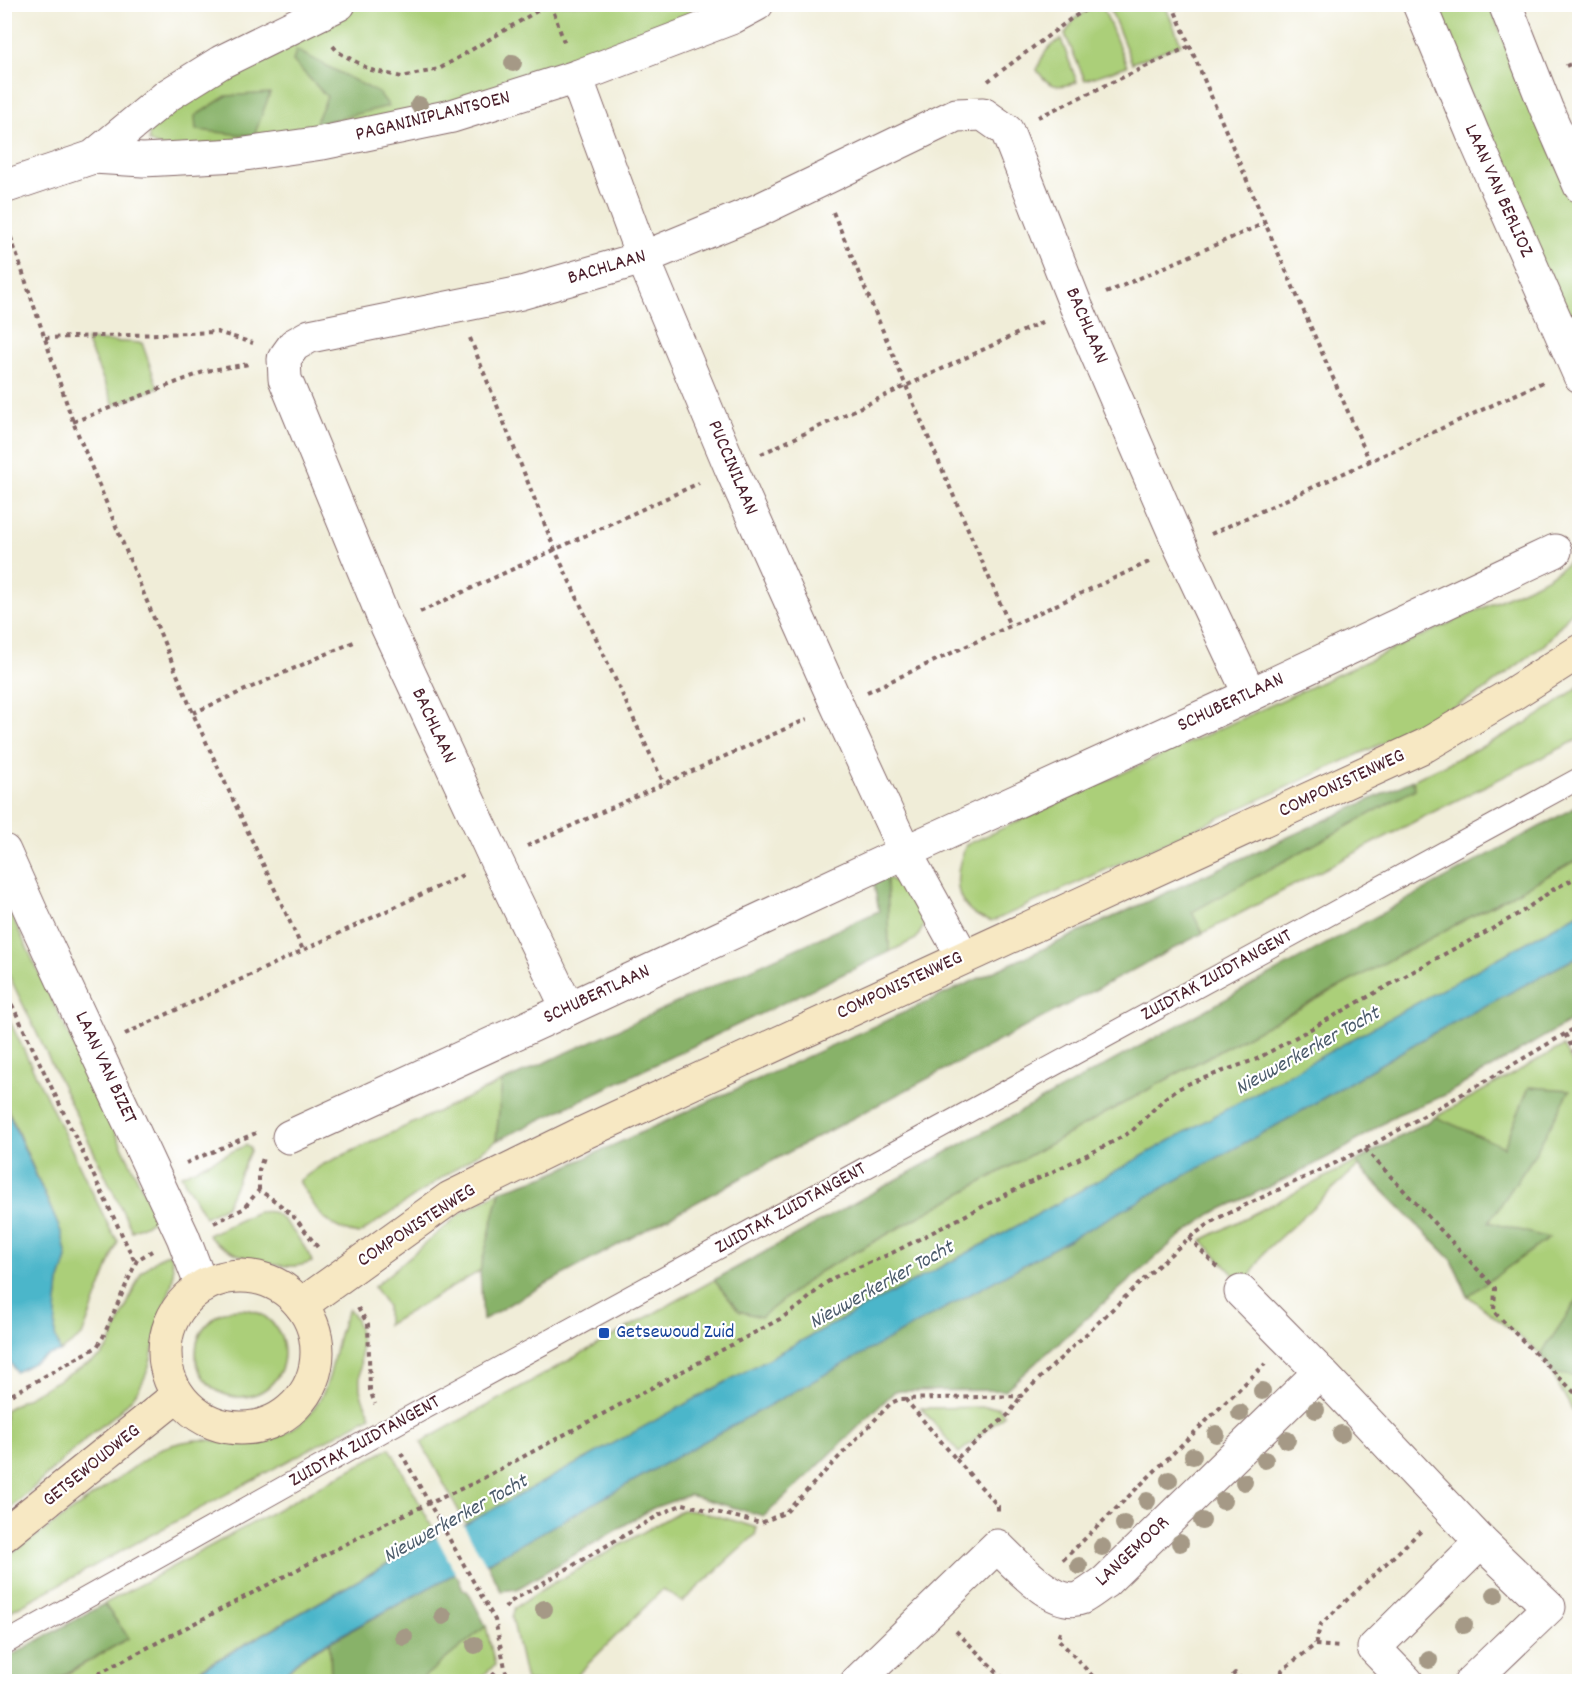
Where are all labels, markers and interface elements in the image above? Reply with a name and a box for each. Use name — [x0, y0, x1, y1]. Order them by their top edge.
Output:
street label: PAGANINIPLANTSOEN — [353, 84, 513, 150]
street label: LAAN VAN BERLIOZ — [1456, 120, 1540, 262]
street label: BACHLAAN — [564, 243, 650, 293]
street label: BACHLAAN — [1057, 284, 1115, 368]
street label: PUCCINILAAN — [699, 416, 765, 520]
street label: SCHUBERTLAAN — [1173, 666, 1289, 740]
street label: BACHLAAN — [403, 684, 463, 768]
street label: COMPONISTENWEG — [1274, 743, 1410, 825]
street label: ZUIDTAK ZUIDTANGENT — [1136, 923, 1298, 1029]
street label: COMPONISTENWEG — [832, 945, 968, 1027]
street label: SCHUBERTLAAN — [539, 958, 655, 1032]
water label: Nieuwerkerker Tocht — [1230, 999, 1388, 1104]
street label: LAAN VAN BIZET — [67, 1007, 143, 1129]
street label: ZUIDTAK ZUIDTANGENT — [710, 1156, 872, 1262]
street label: COMPONISTENWEG — [352, 1177, 482, 1275]
water label: Nieuwerkerker Tocht — [804, 1233, 962, 1338]
place label: Getsewoud Zuid — [616, 1319, 734, 1347]
marker: Getsewoud Zuid — [597, 1326, 611, 1340]
street label: ZUIDTAK ZUIDTANGENT — [284, 1389, 446, 1495]
street label: GETSEWOUDWEG — [37, 1418, 147, 1514]
water label: Nieuwerkerker Tocht — [378, 1467, 536, 1572]
street label: LANGEMOOR — [1090, 1510, 1176, 1594]

